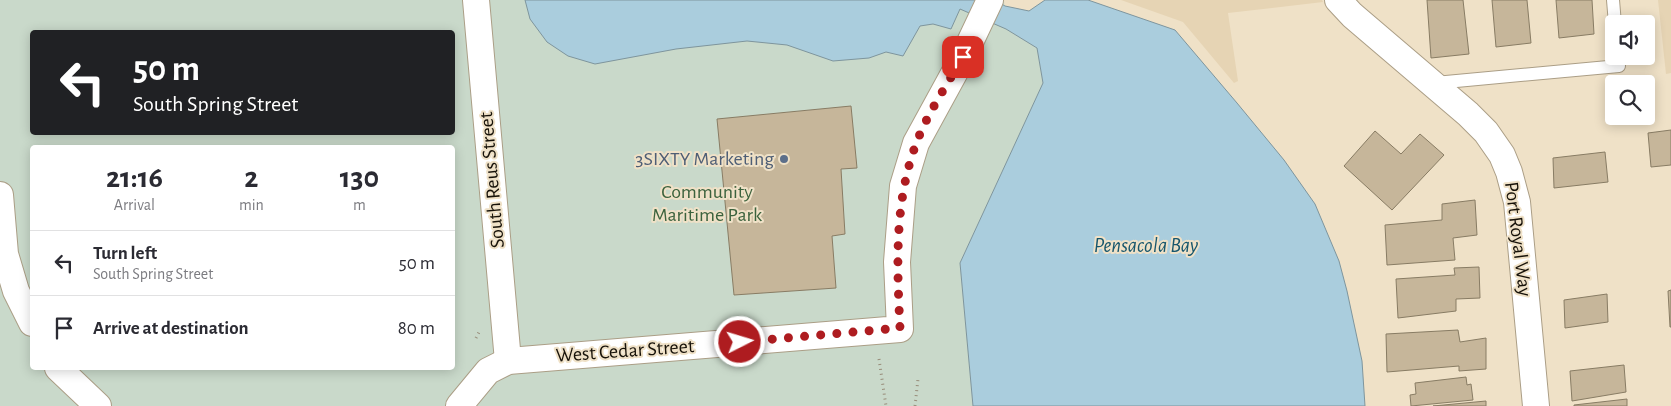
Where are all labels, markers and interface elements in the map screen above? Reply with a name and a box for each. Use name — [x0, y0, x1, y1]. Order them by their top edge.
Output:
map controls — [1605, 15, 1655, 125]
button: sound — [1605, 15, 1655, 65]
pin — [942, 36, 984, 78]
icon: arrive — [949, 43, 977, 71]
icon: left — [50, 50, 115, 115]
text: 50 m — [133, 52, 200, 87]
button: search — [1605, 75, 1655, 125]
text: South Spring Street — [133, 93, 298, 115]
street label: South Reus Street — [476, 110, 508, 249]
place label: 3SIXTY Marketing — [635, 149, 774, 169]
marker: 3SIXTY Marketing — [778, 153, 790, 165]
text: 21:16 — [106, 163, 163, 193]
text: 2 — [244, 163, 258, 193]
text: 130 — [340, 163, 379, 193]
street label: Port Royal Way — [1501, 181, 1535, 298]
park label: Community Maritime Park — [652, 182, 762, 225]
text: Arrival — [114, 197, 155, 213]
text: min — [239, 197, 264, 213]
text: m — [353, 197, 366, 213]
water label: Pensacola Bay — [1094, 235, 1199, 256]
text: Turn left — [93, 244, 157, 263]
icon: left — [50, 249, 78, 277]
text: 50 m — [399, 254, 435, 273]
text: South Spring Street — [93, 266, 213, 282]
icon: arrive — [50, 314, 78, 342]
position arrow — [713, 315, 765, 367]
text: Arrive at destination — [93, 319, 249, 338]
text: 80 m — [398, 319, 435, 338]
street label: West Cedar Street — [555, 336, 696, 366]

